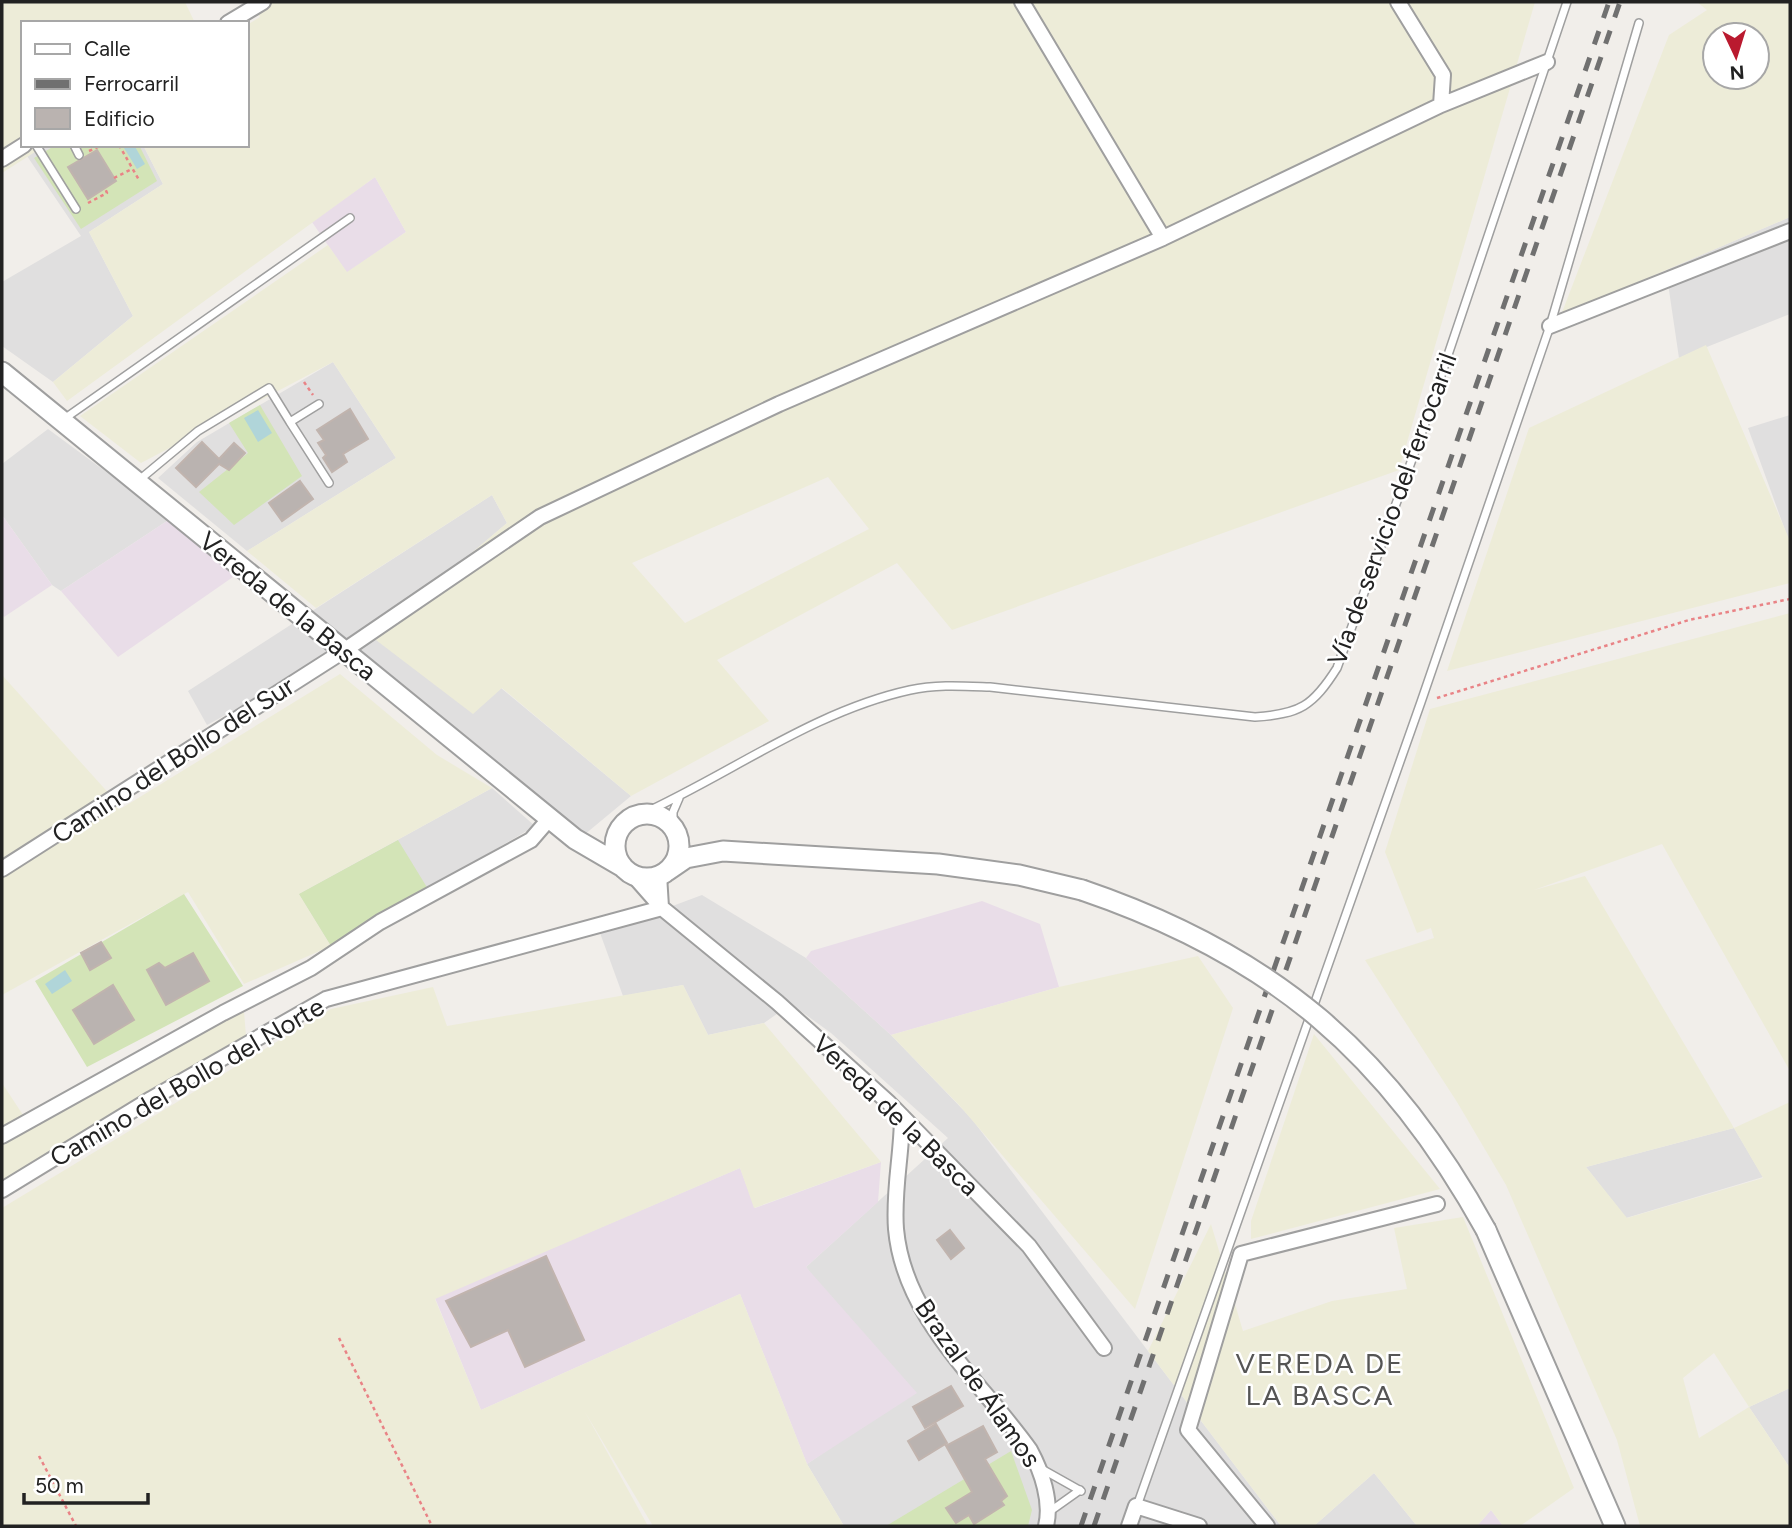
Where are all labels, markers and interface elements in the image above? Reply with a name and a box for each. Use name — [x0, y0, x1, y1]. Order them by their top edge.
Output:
legend — [21, 21, 248, 147]
north arrow — [1701, 21, 1771, 91]
text: Calle — [84, 36, 131, 61]
text: N — [1729, 60, 1745, 84]
text: Ferrocarril — [84, 71, 179, 96]
text: Edificio — [84, 106, 155, 131]
street label: Vía de servicio del ferrocarril — [1320, 348, 1464, 670]
street label: Vereda de la Basca — [193, 525, 383, 687]
street label: Camino del Bollo del Sur — [46, 670, 300, 850]
street label: Camino del Bollo del Norte — [44, 990, 330, 1174]
street label: Vereda de la Basca — [806, 1027, 986, 1203]
street label: Brazal de Álamos — [908, 1293, 1048, 1473]
district label: VEREDA DE LA BASCA — [1235, 1346, 1405, 1412]
scale bar — [24, 1462, 149, 1506]
text: 50 m — [35, 1473, 84, 1498]

